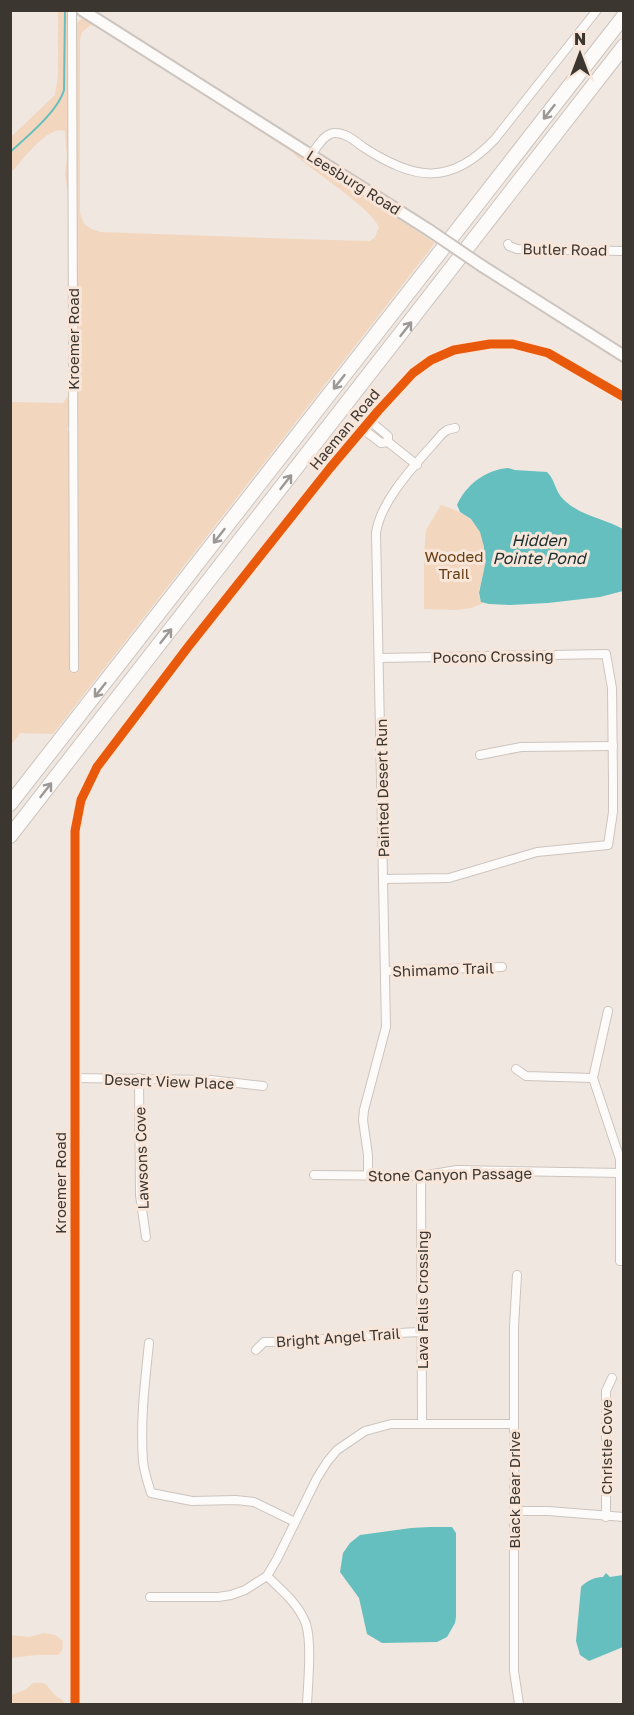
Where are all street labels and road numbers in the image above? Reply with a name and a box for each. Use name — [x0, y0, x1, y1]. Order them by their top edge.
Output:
street label: Leesburg Road — [304, 146, 404, 218]
street label: Butler Road — [522, 239, 608, 259]
street label: Kroemer Road — [64, 288, 82, 390]
street label: Haeman Road — [305, 385, 383, 473]
street label: Pocono Crossing — [432, 646, 554, 666]
street label: Painted Desert Run — [372, 718, 392, 858]
street label: Shimamo Trail — [392, 958, 494, 980]
street label: Desert View Place — [104, 1070, 235, 1092]
street label: Lawsons Cove — [130, 1106, 152, 1210]
street label: Kroemer Road — [51, 1132, 69, 1234]
street label: Stone Canyon Passage — [368, 1164, 532, 1184]
street label: Lava Falls Crossing — [413, 1231, 431, 1369]
street label: Bright Angel Trail — [275, 1324, 401, 1350]
street label: Christie Cove — [597, 1399, 615, 1495]
street label: Black Bear Drive — [505, 1431, 523, 1549]

